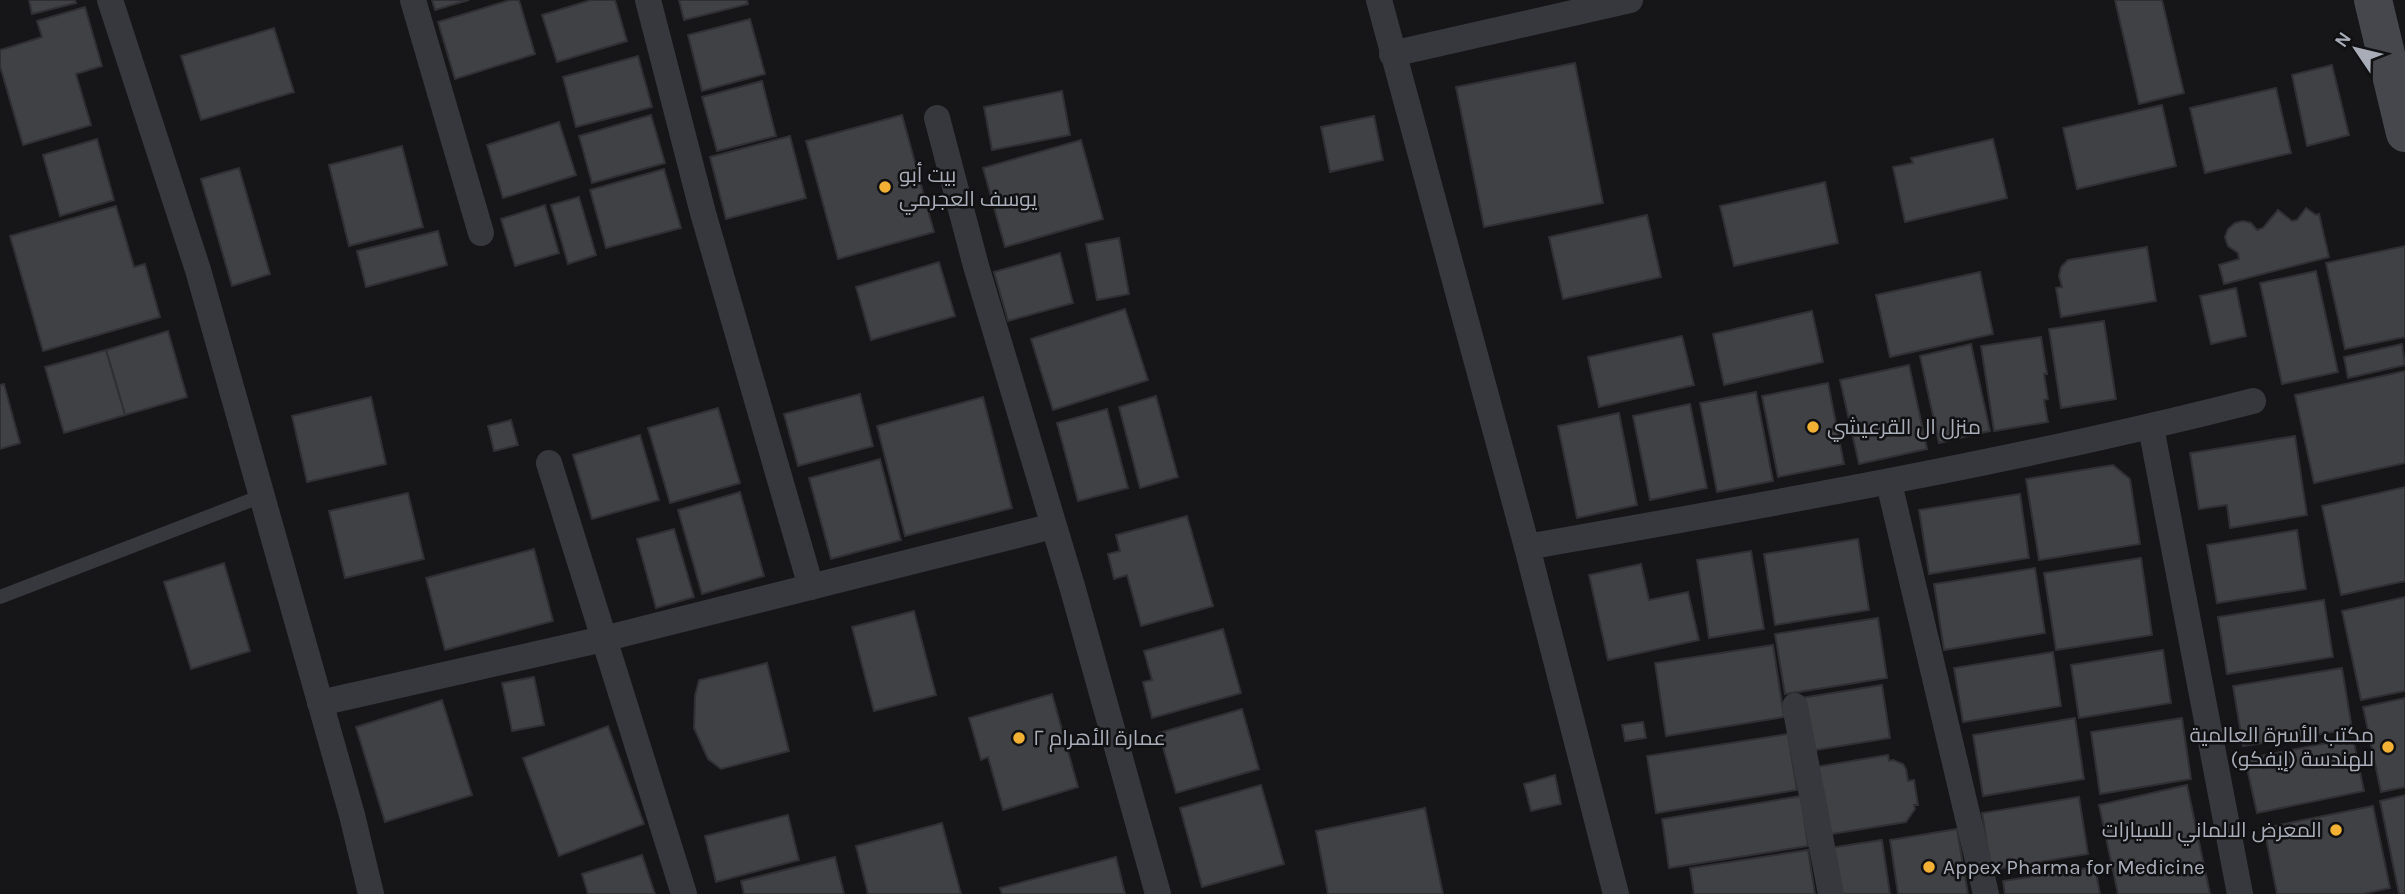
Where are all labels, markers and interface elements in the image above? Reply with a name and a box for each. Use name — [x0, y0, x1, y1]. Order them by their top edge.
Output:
north arrow — [2321, 14, 2391, 84]
text: N — [2330, 28, 2356, 52]
place label: بيت أبو يوسف العجرمي — [899, 162, 1037, 215]
marker: بيت أبو يوسف العجرمي — [877, 179, 893, 195]
place label: منزل ال القرعيشي — [1827, 415, 1981, 442]
marker: منزل ال القرعيشي — [1805, 419, 1821, 435]
place label: مكتب الأسرة العالمية للهندسة (إيفكو) — [2189, 723, 2374, 772]
place label: عمارة الأهرام ٢ — [1033, 726, 1166, 752]
marker: عمارة الأهرام ٢ — [1011, 730, 1027, 746]
marker: مكتب الأسرة العالمية للهندسة (إيفكو) — [2380, 739, 2396, 755]
place label: المعرض الالماني للسيارات — [2102, 818, 2322, 846]
marker: المعرض الالماني للسيارات — [2328, 822, 2344, 838]
place label: Appex Pharma for Medicine — [1943, 855, 2205, 879]
marker: Appex Pharma for Medicine — [1921, 859, 1937, 875]

